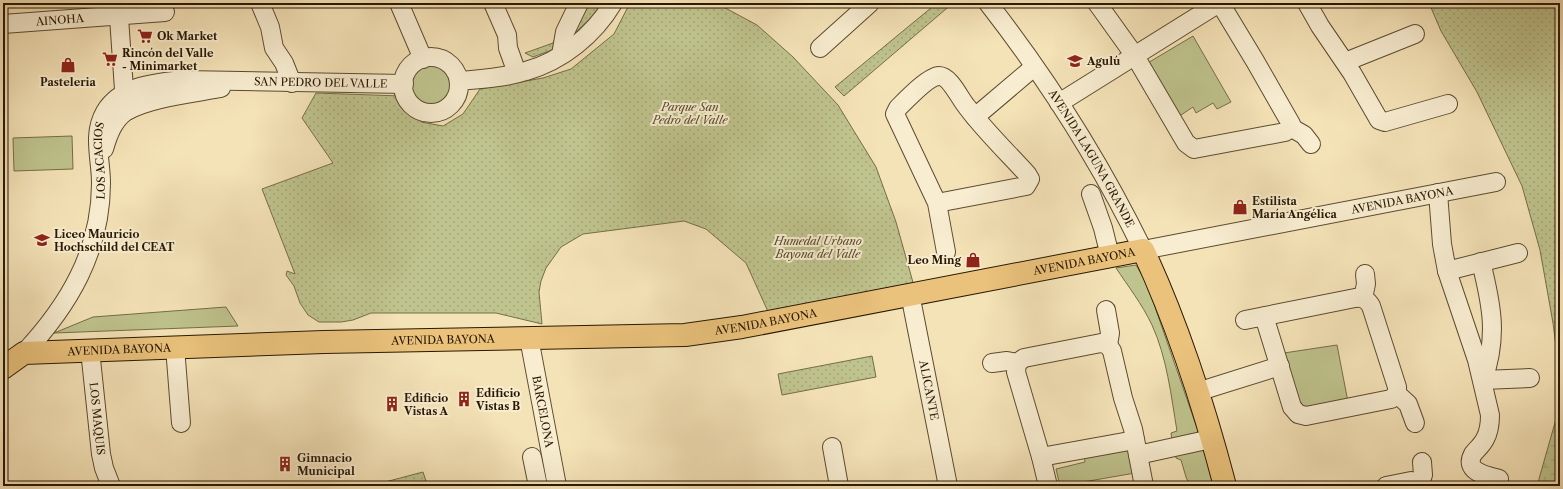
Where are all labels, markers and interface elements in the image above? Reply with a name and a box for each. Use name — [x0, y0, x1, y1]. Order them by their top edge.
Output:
street label: AINOHA — [34, 11, 85, 29]
supermarket icon: Ok Market — [136, 27, 154, 45]
place label: Ok Market — [157, 29, 218, 43]
place label: Rincón del Valle - Minimarket — [122, 46, 214, 73]
supermarket icon: Rincón del Valle - Minimarket — [101, 50, 119, 68]
school or university icon: Agulú — [1066, 52, 1084, 70]
place label: Agulú — [1086, 54, 1121, 68]
shop icon: Pasteleria — [59, 56, 77, 74]
street label: SAN PEDRO DEL VALLE — [254, 74, 388, 91]
place label: Pasteleria — [40, 75, 97, 89]
street label: AVENIDA LAGUNA GRANDE — [1045, 86, 1138, 230]
park label: Parque San Pedro del Valle — [651, 100, 728, 127]
street label: LOS ACACIOS — [91, 120, 108, 200]
street label: AVENIDA BAYONA — [1349, 183, 1455, 217]
place label: Estilista María Angélica — [1252, 194, 1338, 221]
shop icon: Estilista María Angélica — [1231, 198, 1249, 216]
place label: Liceo Mauricio Hochschild del CEAT — [54, 227, 175, 254]
school or university icon: Liceo Mauricio Hochschild del CEAT — [33, 231, 51, 249]
park label: Humedal Urbano Bayona del Valle — [773, 234, 862, 261]
street label: AVENIDA BAYONA — [1031, 245, 1137, 278]
shop icon: Leo Ming — [964, 251, 982, 269]
place label: Leo Ming — [908, 253, 962, 267]
street label: AVENIDA BAYONA — [713, 306, 819, 338]
street label: AVENIDA BAYONA — [390, 332, 496, 348]
street label: AVENIDA BAYONA — [66, 341, 172, 358]
street label: ALICANTE — [916, 358, 942, 422]
street label: BARCELONA — [529, 374, 557, 450]
street label: LOS MAQUIS — [86, 382, 108, 456]
place label: Edificio Vistas B — [475, 386, 520, 413]
building icon: Edificio Vistas B — [455, 390, 473, 408]
place label: Edificio Vistas A — [403, 391, 449, 418]
building icon: Edificio Vistas A — [383, 395, 401, 413]
place label: Gimnacio Municipal — [297, 451, 355, 478]
building icon: Gimnacio Municipal — [276, 455, 294, 473]

